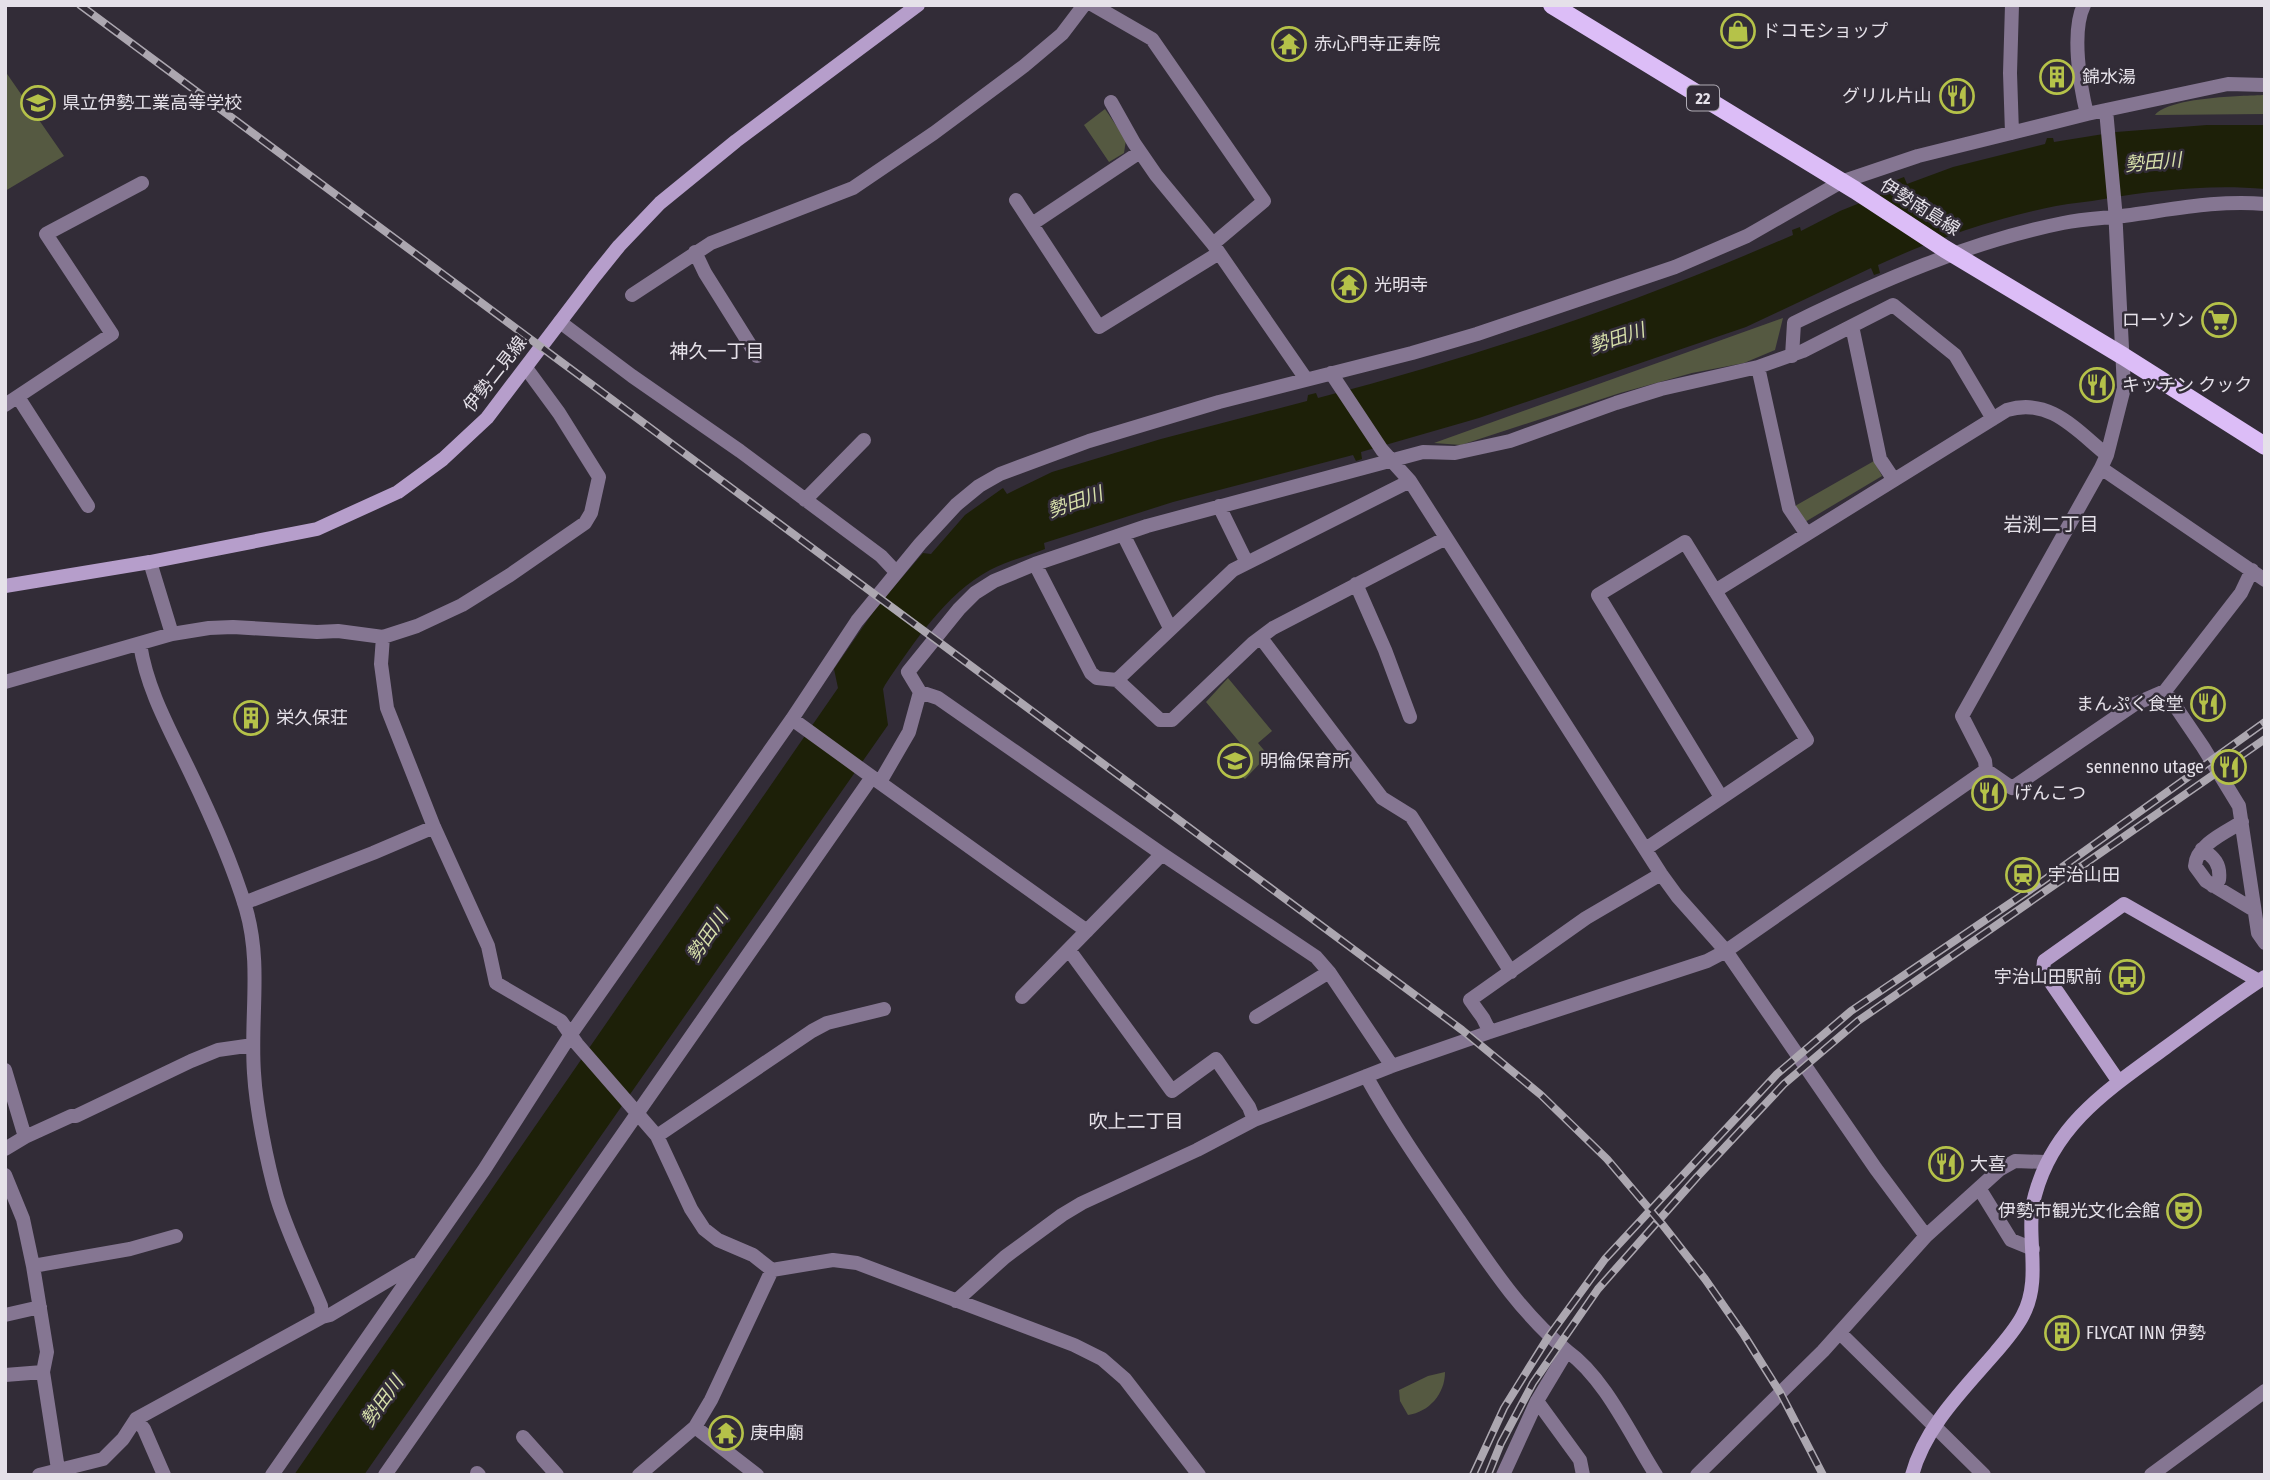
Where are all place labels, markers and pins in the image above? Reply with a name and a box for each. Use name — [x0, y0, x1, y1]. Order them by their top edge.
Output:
shop icon: ドコモショップ — [1719, 12, 1757, 50]
place label: ドコモショップ — [1762, 20, 1888, 42]
temple icon: 赤心門寺正寿院 — [1270, 25, 1308, 63]
place label: 赤心門寺正寿院 — [1314, 33, 1440, 55]
building icon: 錦水湯 — [2038, 58, 2076, 96]
place label: 錦水湯 — [2082, 66, 2136, 88]
restaurant icon: グリル片山 — [1938, 77, 1976, 115]
school or university icon: 県立伊勢工業高等学校 — [19, 84, 57, 122]
place label: グリル片山 — [1842, 85, 1932, 107]
place label: 県立伊勢工業高等学校 — [62, 92, 242, 114]
temple icon: 光明寺 — [1330, 266, 1368, 304]
place label: 光明寺 — [1374, 274, 1428, 296]
supermarket icon: ローソン — [2200, 301, 2238, 339]
place label: ローソン — [2122, 309, 2194, 331]
restaurant icon: キッチン クック — [2078, 366, 2116, 404]
place label: キッチン クック — [2122, 374, 2252, 396]
restaurant icon: まんぷく食堂 — [2189, 685, 2227, 723]
place label: まんぷく食堂 — [2076, 693, 2184, 715]
building icon: 栄久保荘 — [232, 699, 270, 737]
place label: 栄久保荘 — [276, 707, 348, 729]
school or university icon: 明倫保育所 — [1216, 742, 1254, 780]
restaurant icon: sennenno utage — [2210, 748, 2248, 786]
place label: 明倫保育所 — [1260, 750, 1350, 772]
place label: sennenno utage — [2086, 756, 2204, 778]
restaurant icon: げんこつ — [1970, 774, 2008, 812]
place label: げんこつ — [2014, 782, 2086, 804]
station icon: 宇治山田 — [2004, 856, 2042, 894]
place label: 宇治山田 — [2048, 864, 2120, 886]
bus stop icon: 宇治山田駅前 — [2108, 958, 2146, 996]
place label: 宇治山田駅前 — [1994, 966, 2102, 988]
restaurant icon: 大喜 — [1927, 1145, 1965, 1183]
place label: 大喜 — [1970, 1153, 2006, 1175]
theatre icon: 伊勢市観光文化会館 — [2165, 1192, 2203, 1230]
place label: 伊勢市観光文化会館 — [1998, 1200, 2160, 1222]
building icon: FLYCAT INN 伊勢 — [2043, 1314, 2081, 1352]
place label: FLYCAT INN 伊勢 — [2086, 1322, 2206, 1344]
temple icon: 庚申廟 — [707, 1414, 745, 1452]
place label: 庚申廟 — [750, 1422, 804, 1444]

